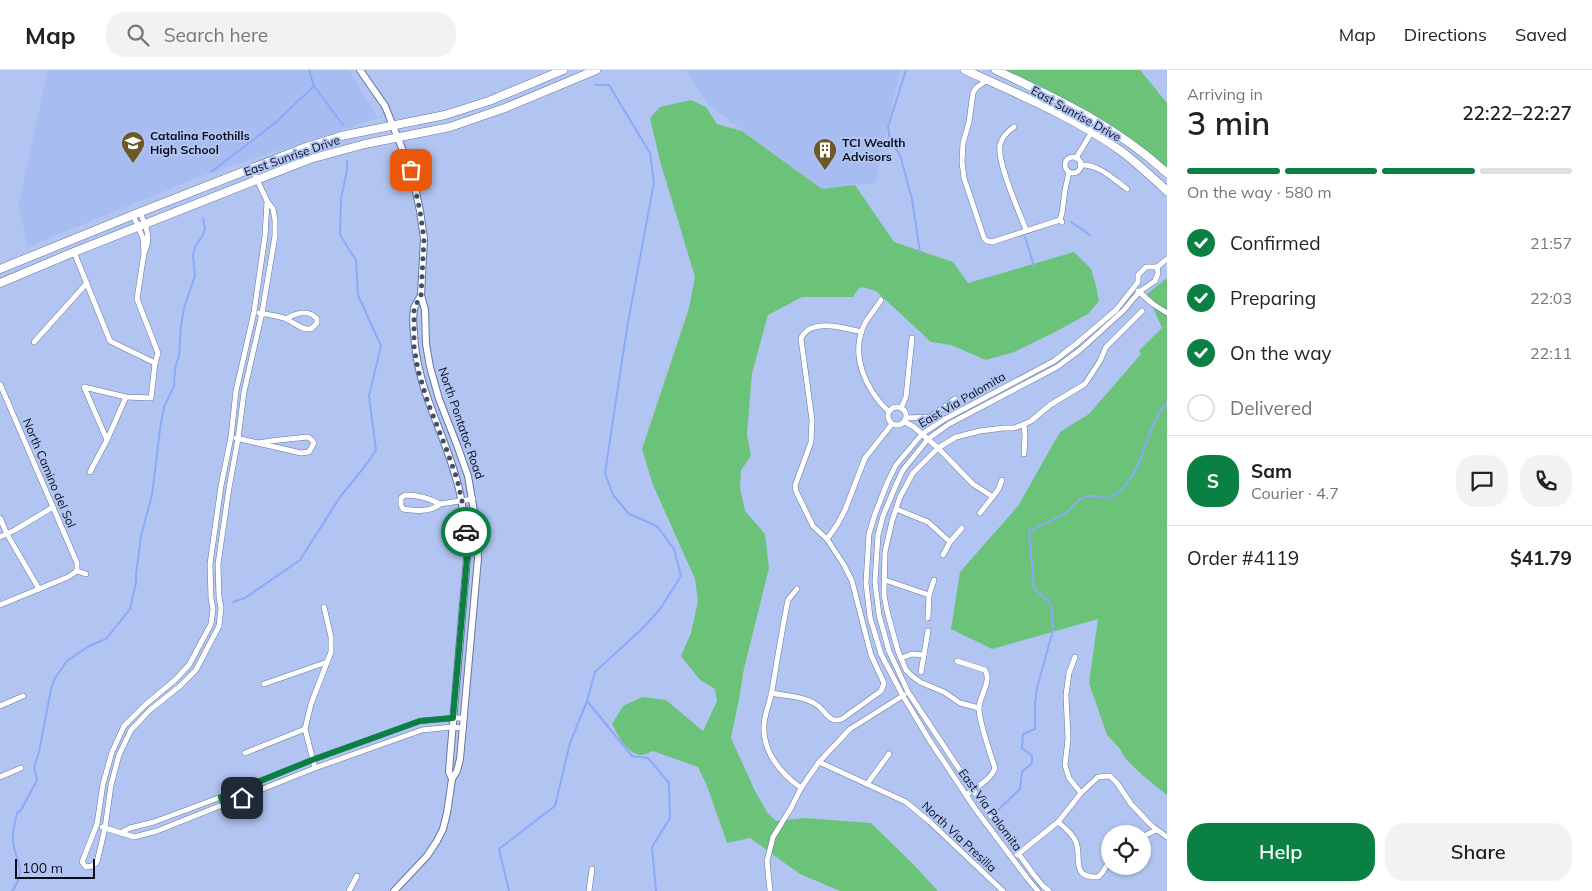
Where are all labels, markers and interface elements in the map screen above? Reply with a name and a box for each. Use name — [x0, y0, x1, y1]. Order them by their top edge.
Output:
search box — [106, 12, 456, 57]
text: Map — [25, 20, 76, 50]
icon: search — [124, 21, 152, 49]
text: Search here — [164, 23, 268, 47]
text: Map — [1339, 23, 1376, 46]
text: Directions — [1404, 23, 1487, 46]
text: Saved — [1515, 23, 1567, 46]
street label: East Sunrise Drive — [1029, 83, 1124, 145]
text: Arriving in — [1187, 84, 1263, 104]
text: 22:22–22:27 — [1462, 101, 1572, 125]
text: 3 min — [1187, 103, 1270, 143]
place label: Catalina Foothills High School — [150, 128, 250, 157]
school or university icon: Catalina Foothills High School — [120, 130, 146, 164]
street label: East Sunrise Drive — [242, 132, 342, 179]
place label: TCI Wealth Advisors — [842, 135, 905, 164]
building icon: TCI Wealth Advisors — [812, 137, 838, 171]
pin — [390, 149, 432, 191]
icon: bag — [397, 156, 425, 184]
text: On the way · 580 m — [1187, 182, 1332, 202]
icon: check — [1187, 229, 1215, 257]
text: Confirmed — [1230, 231, 1321, 255]
text: 21:57 — [1530, 233, 1572, 253]
icon: check — [1187, 284, 1215, 312]
text: Preparing — [1230, 286, 1316, 310]
text: 22:03 — [1530, 288, 1572, 308]
icon: check — [1187, 339, 1215, 367]
text: On the way — [1230, 341, 1332, 365]
text: 22:11 — [1530, 343, 1572, 363]
street label: North Pontatoc Road — [435, 365, 488, 481]
street label: East Via Palomita — [915, 369, 1008, 431]
text: Delivered — [1230, 396, 1312, 420]
street label: North Camino del Sol — [20, 416, 79, 530]
button: chat — [1456, 455, 1508, 507]
button: phone — [1520, 455, 1572, 507]
text: Sam — [1251, 459, 1292, 483]
text: S — [1207, 469, 1219, 493]
text: Courier · 4.7 — [1251, 483, 1339, 503]
courier — [441, 507, 491, 557]
icon: car — [452, 518, 480, 546]
text: Order #4119 — [1187, 546, 1299, 570]
text: $41.79 — [1510, 546, 1572, 570]
street label: East Via Palomita — [955, 766, 1025, 854]
pin — [221, 777, 263, 819]
icon: home — [228, 784, 256, 812]
street label: North Via Presilla — [919, 798, 1000, 875]
button: Help — [1187, 823, 1375, 881]
button: Share — [1385, 823, 1572, 881]
map controls — [1101, 825, 1151, 875]
button: locate — [1101, 825, 1151, 875]
scale bar — [15, 856, 95, 879]
text: 100 m — [22, 859, 63, 877]

